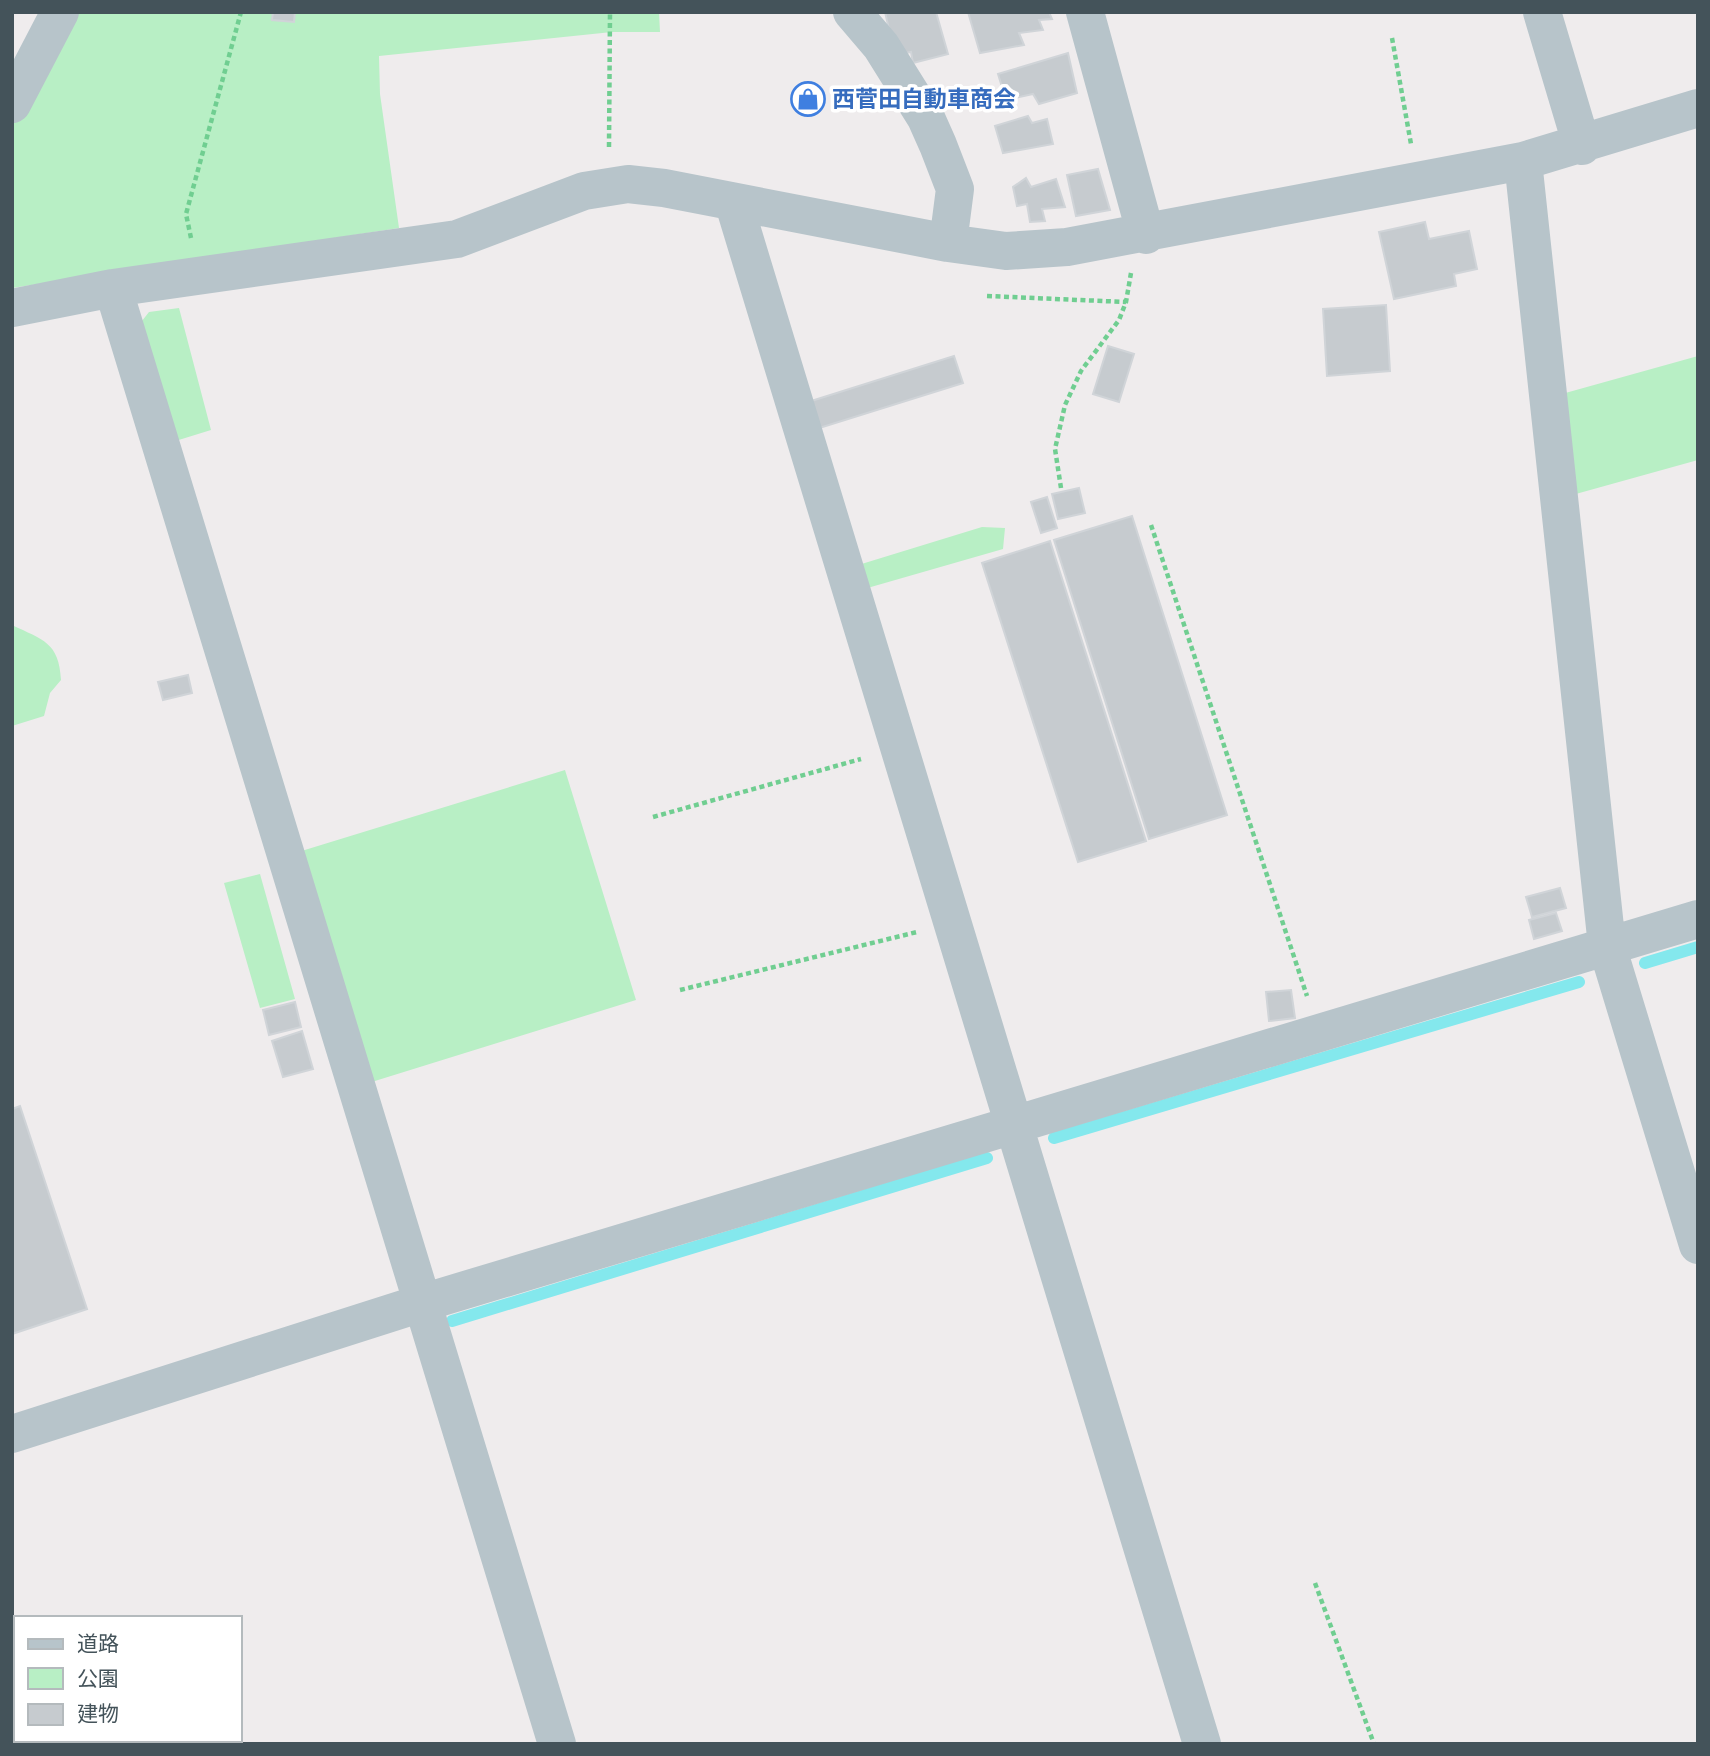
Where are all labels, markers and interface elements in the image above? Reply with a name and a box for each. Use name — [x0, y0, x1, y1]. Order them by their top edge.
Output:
shop icon: 西菅田自動車商会 — [789, 80, 827, 118]
place label: 西菅田自動車商会 — [832, 84, 1016, 114]
legend — [14, 1616, 242, 1742]
text: 道路 — [77, 1630, 119, 1657]
text: 公園 — [77, 1665, 119, 1692]
text: 建物 — [77, 1700, 119, 1727]

